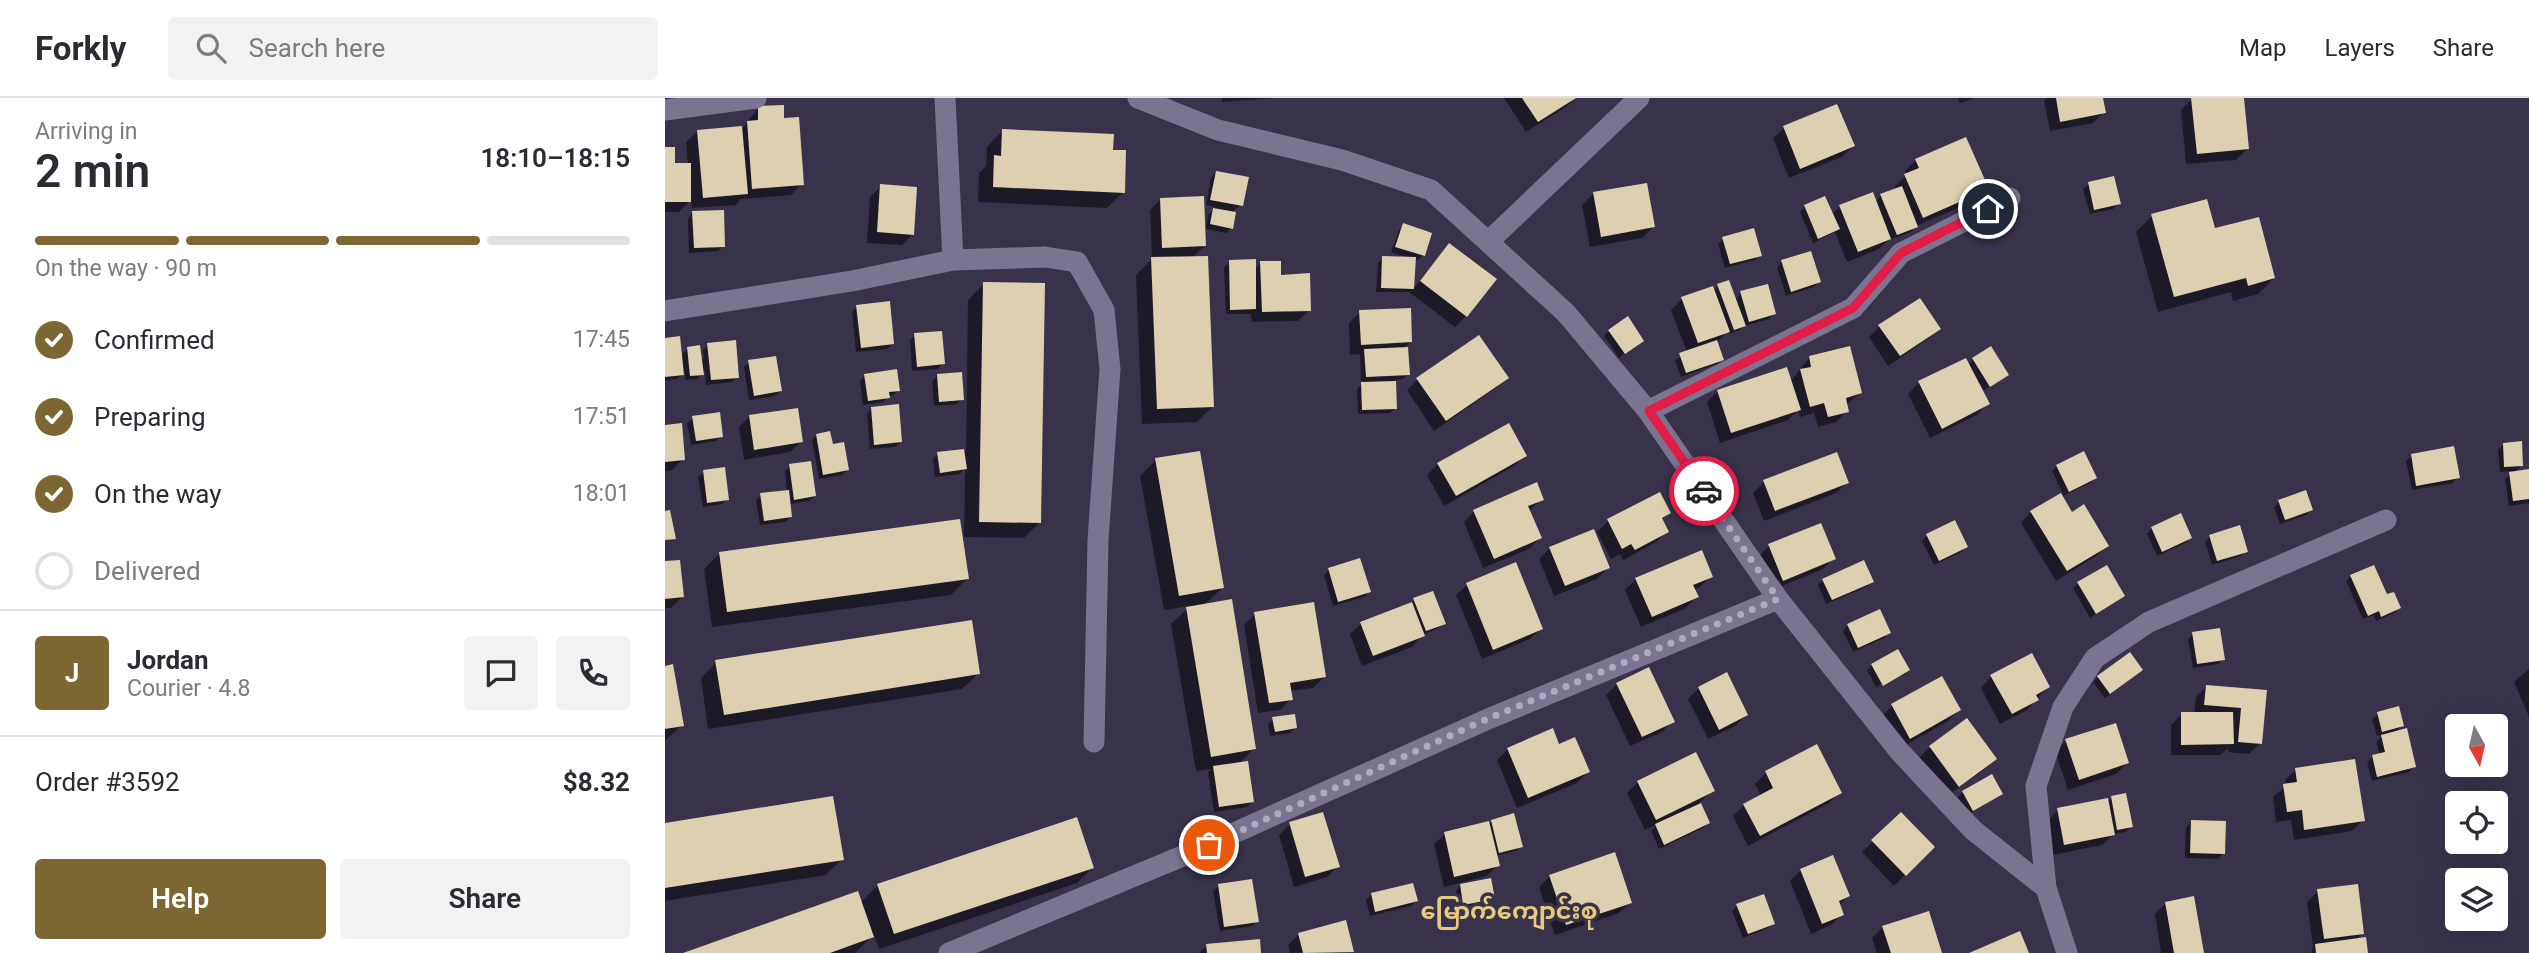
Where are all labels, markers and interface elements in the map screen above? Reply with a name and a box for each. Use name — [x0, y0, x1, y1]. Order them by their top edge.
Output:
search box — [168, 17, 658, 80]
text: Forkly — [35, 29, 126, 68]
icon: search — [192, 29, 230, 67]
text: Search here — [248, 33, 385, 63]
text: Map — [2239, 34, 2287, 62]
text: Layers — [2325, 34, 2395, 62]
text: Share — [2433, 34, 2494, 62]
text: Arriving in — [35, 118, 138, 145]
text: 18:10–18:15 — [480, 143, 630, 173]
text: 2 min — [35, 144, 150, 198]
pin — [1958, 179, 2018, 239]
icon: home — [1969, 190, 2007, 228]
text: On the way · 90 m — [35, 255, 217, 282]
icon: check — [35, 321, 73, 359]
text: Confirmed — [94, 325, 215, 355]
text: 17:45 — [573, 326, 630, 353]
icon: check — [35, 398, 73, 436]
text: Preparing — [94, 402, 206, 432]
text: 17:51 — [573, 403, 630, 430]
courier — [1669, 456, 1739, 526]
icon: car — [1685, 472, 1723, 510]
icon: check — [35, 475, 73, 513]
text: On the way — [94, 479, 222, 509]
text: 18:01 — [573, 480, 630, 507]
text: Delivered — [94, 556, 201, 586]
button: chat — [464, 636, 538, 710]
button: phone — [556, 636, 630, 710]
text: Jordan — [127, 645, 209, 675]
text: J — [65, 658, 79, 688]
text: Courier · 4.8 — [127, 675, 250, 702]
north arrow — [2445, 714, 2508, 777]
map controls — [2445, 714, 2508, 931]
text: Order #3592 — [35, 767, 180, 797]
text: $8.32 — [563, 767, 630, 797]
button: locate — [2445, 791, 2508, 854]
pin — [1179, 815, 1239, 875]
icon: bag — [1190, 826, 1228, 864]
button: Help — [35, 859, 326, 939]
button: Share — [340, 859, 630, 939]
button: layers — [2445, 868, 2508, 931]
district label: မြောက်ကျောင်းစု — [1420, 895, 1598, 931]

